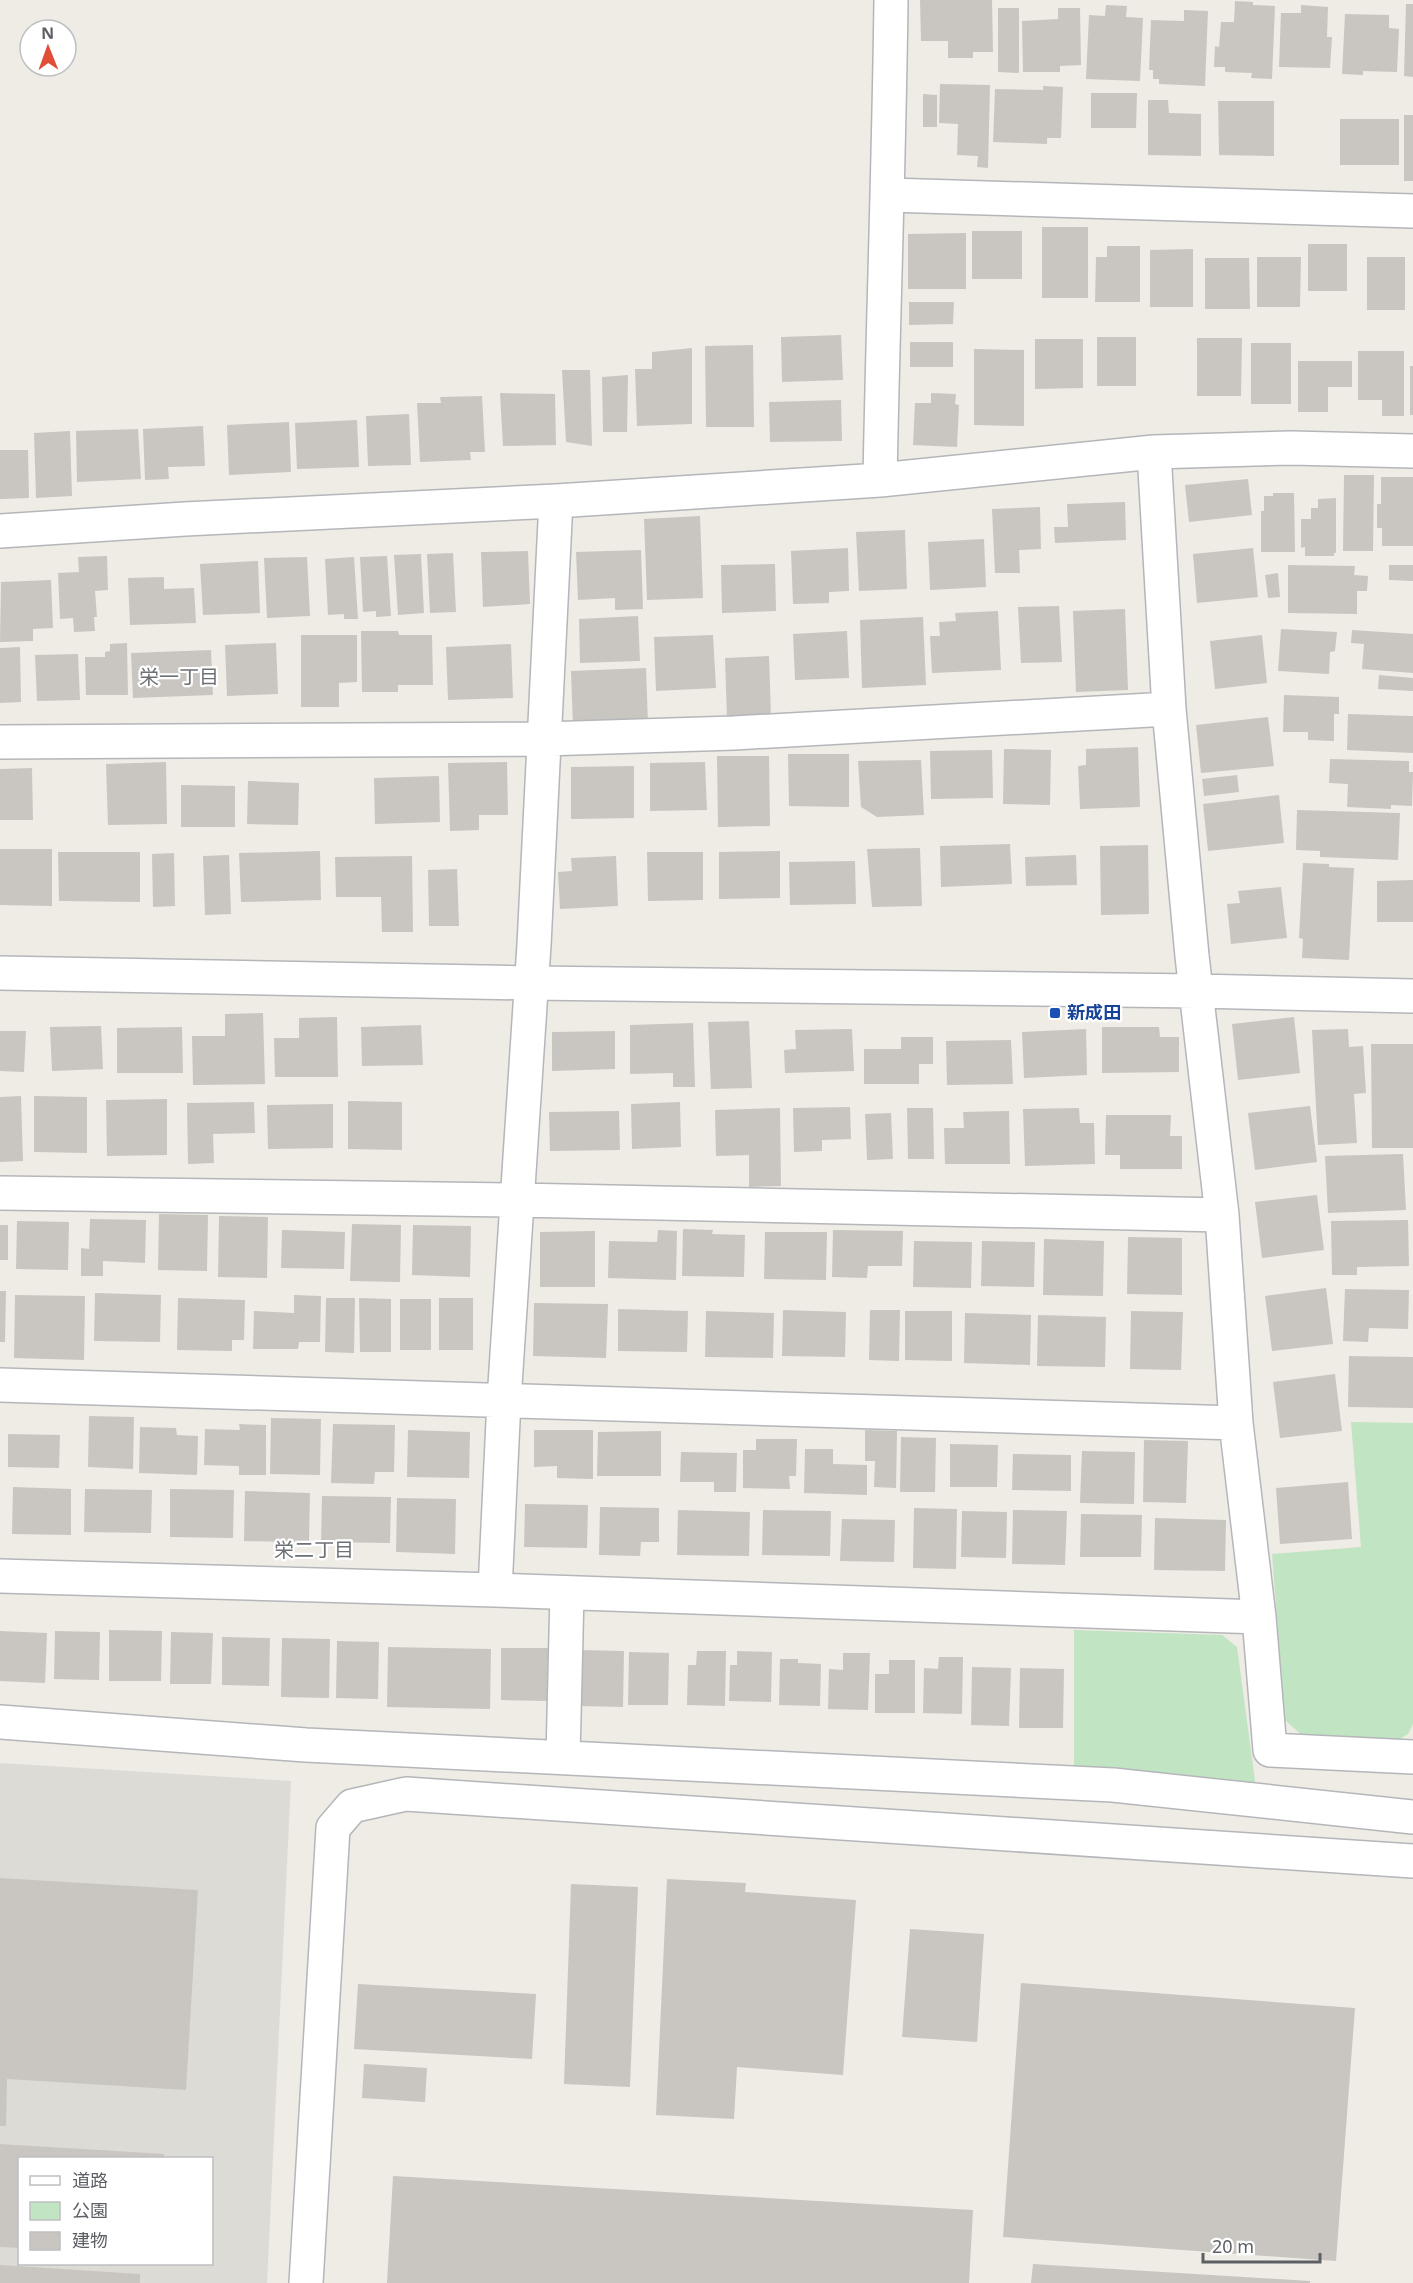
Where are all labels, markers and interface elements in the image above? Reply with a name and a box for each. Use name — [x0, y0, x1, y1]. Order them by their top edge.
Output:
north arrow — [18, 18, 78, 78]
text: N — [41, 22, 54, 44]
district label: 栄一丁目 — [139, 663, 219, 690]
place label: 新成田 — [1067, 1000, 1121, 1024]
marker: 新成田 — [1048, 1006, 1062, 1020]
district label: 栄二丁目 — [274, 1536, 354, 1563]
legend — [18, 2157, 213, 2265]
text: 道路 — [72, 2168, 108, 2192]
text: 公園 — [72, 2198, 108, 2222]
scale bar — [1203, 2226, 1320, 2264]
text: 建物 — [72, 2228, 108, 2252]
text: 20 m — [1212, 2234, 1254, 2258]

